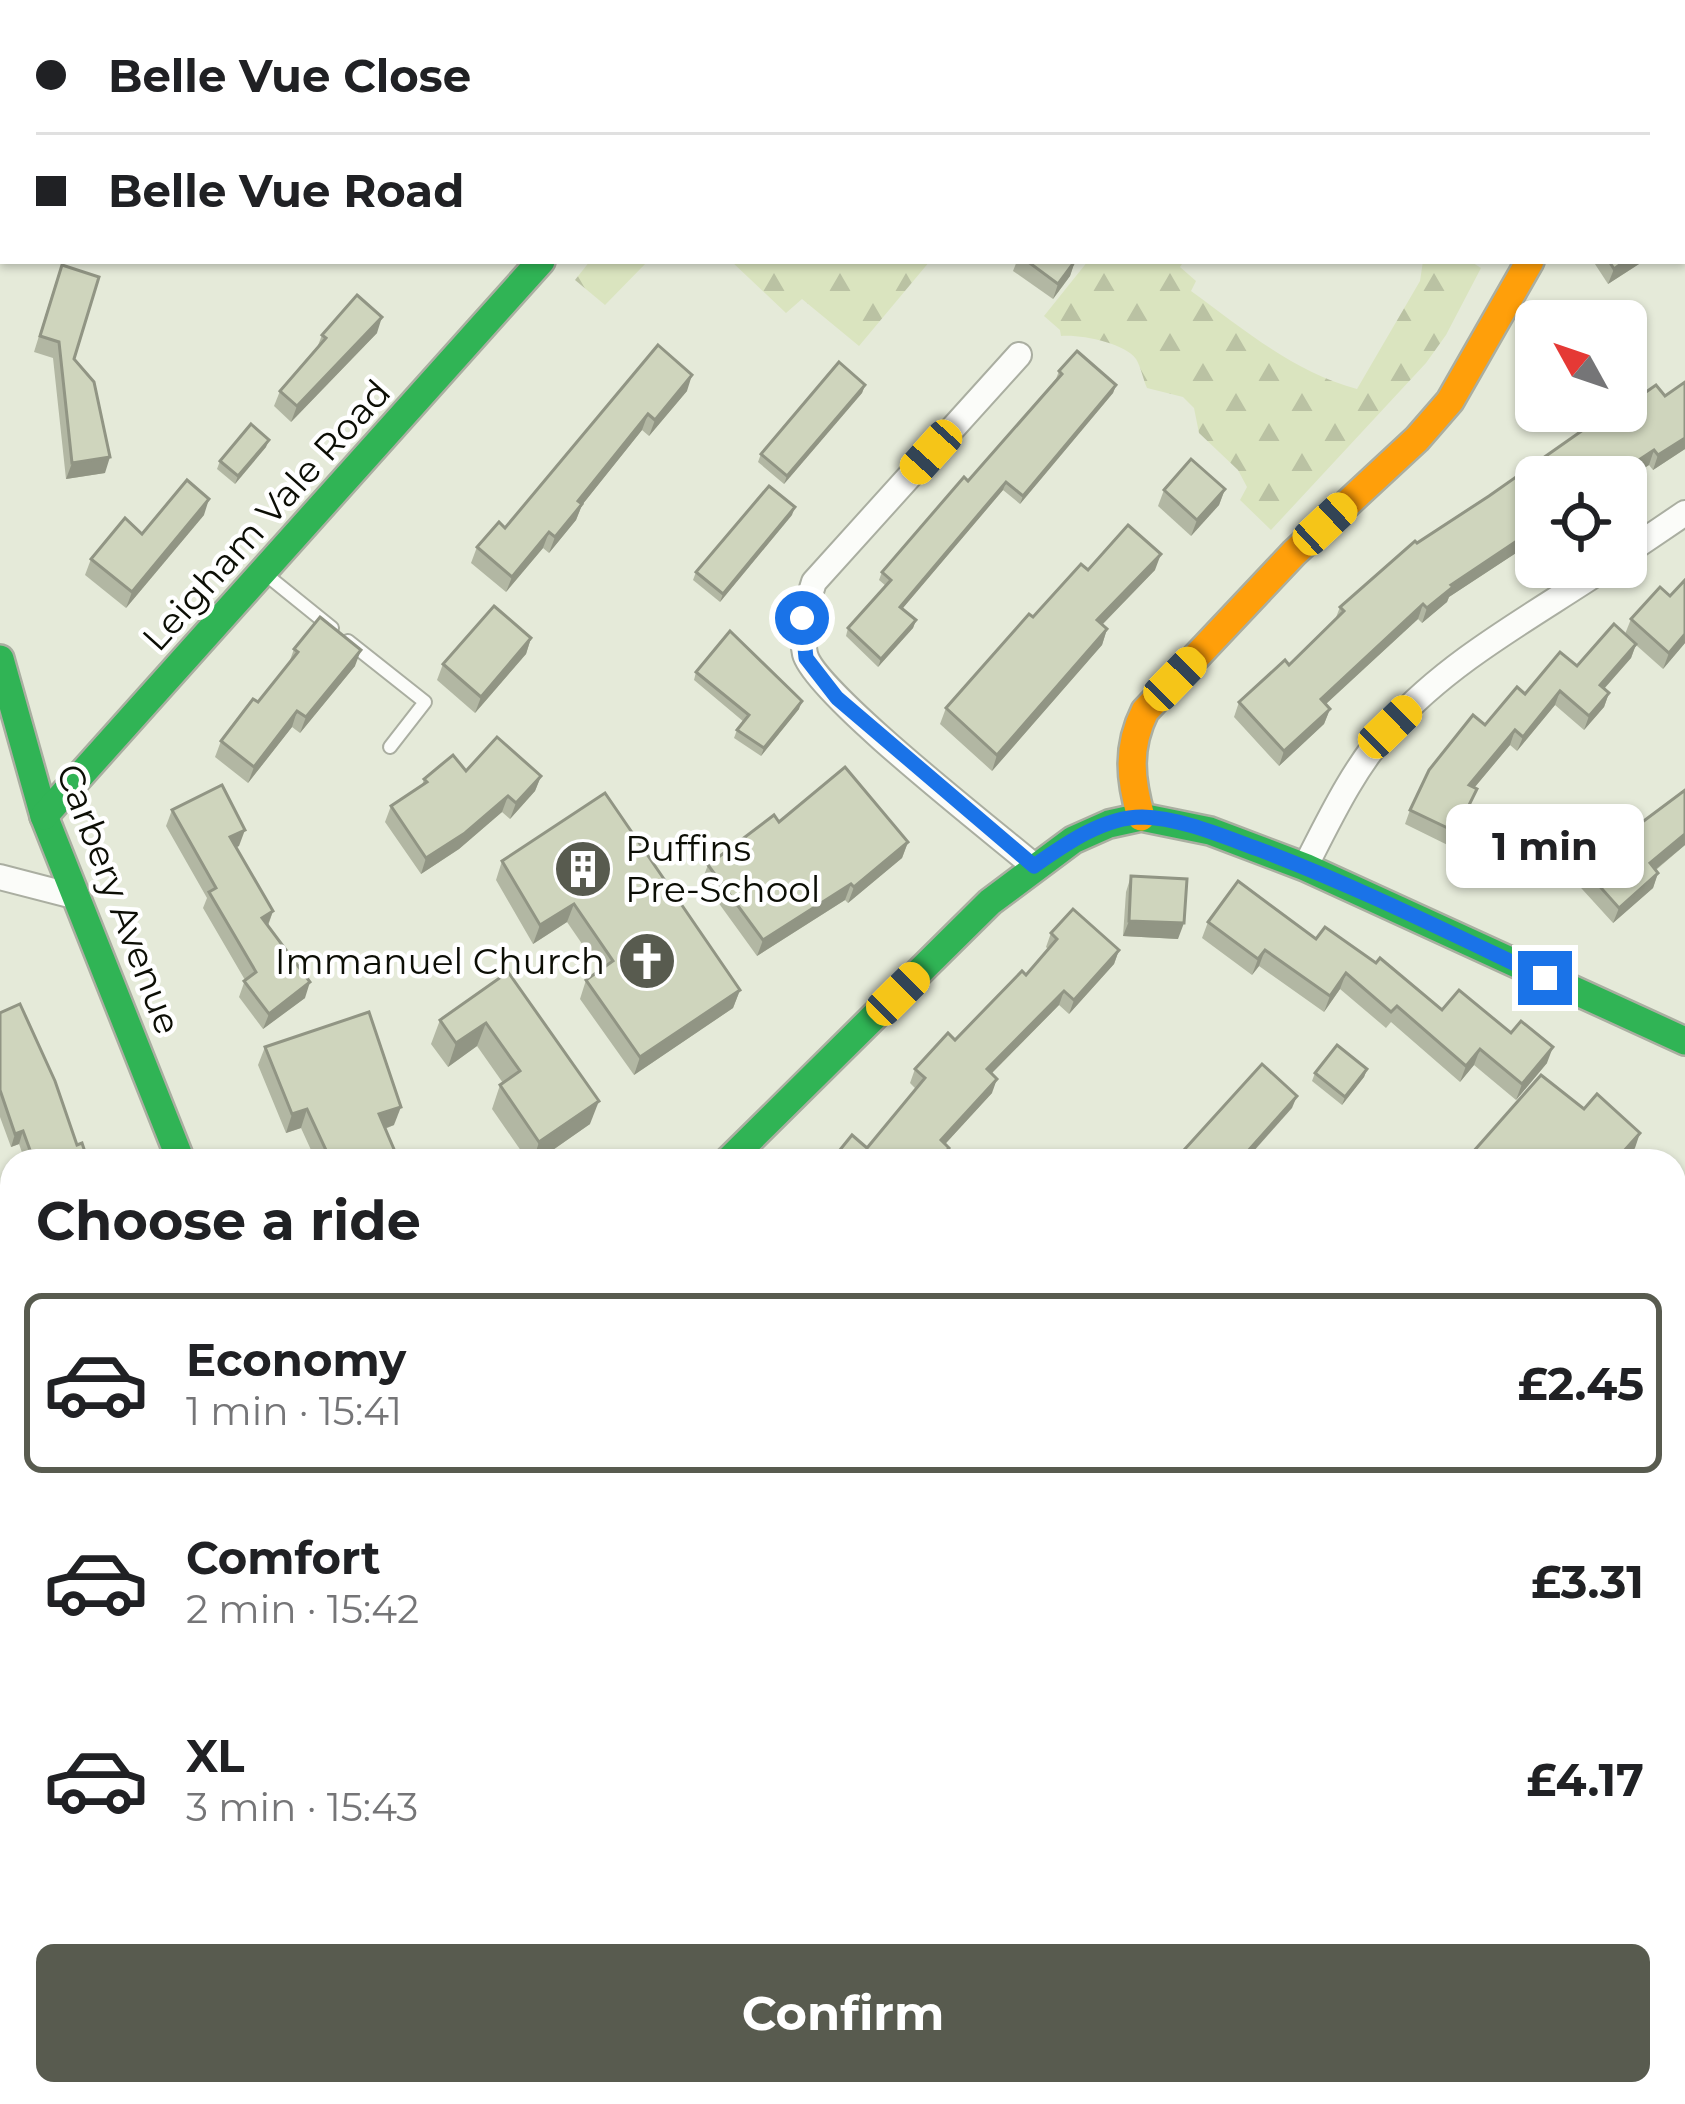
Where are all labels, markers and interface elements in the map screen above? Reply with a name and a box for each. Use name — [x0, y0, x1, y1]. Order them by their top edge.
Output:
text: Belle Vue Close — [108, 48, 471, 103]
text: Belle Vue Road — [108, 163, 464, 218]
north arrow — [1515, 300, 1647, 432]
map controls — [1515, 300, 1647, 588]
street label: Leigham Vale Road — [133, 370, 399, 660]
car — [894, 413, 968, 491]
button: locate — [1515, 456, 1647, 588]
car — [1286, 486, 1364, 562]
route start — [775, 591, 829, 645]
car — [1137, 641, 1213, 717]
car — [1352, 689, 1428, 765]
street label: Carbery Avenue — [47, 758, 191, 1040]
callout: 1 min — [1446, 804, 1644, 888]
text: 1 min — [1492, 822, 1598, 870]
place label: Puffins Pre-School — [625, 826, 821, 911]
building icon: Puffins Pre-School — [552, 838, 614, 900]
church icon: Immanuel Church — [616, 930, 678, 992]
place label: Immanuel Church — [275, 939, 605, 983]
route end — [1518, 951, 1572, 1005]
car — [860, 956, 936, 1032]
text: Choose a ride — [36, 1188, 421, 1254]
icon: car — [42, 1329, 150, 1437]
text: Economy — [186, 1332, 406, 1387]
text: £2.45 — [1518, 1356, 1644, 1411]
text: 1 min · 15:41 — [186, 1387, 402, 1435]
icon: car — [42, 1527, 150, 1635]
text: Comfort — [186, 1530, 381, 1585]
text: £3.31 — [1531, 1554, 1644, 1609]
text: 2 min · 15:42 — [186, 1585, 419, 1633]
icon: car — [42, 1725, 150, 1833]
text: XL — [186, 1728, 244, 1783]
text: £4.17 — [1527, 1752, 1644, 1807]
text: 3 min · 15:43 — [186, 1783, 418, 1831]
button: Confirm — [36, 1944, 1650, 2082]

